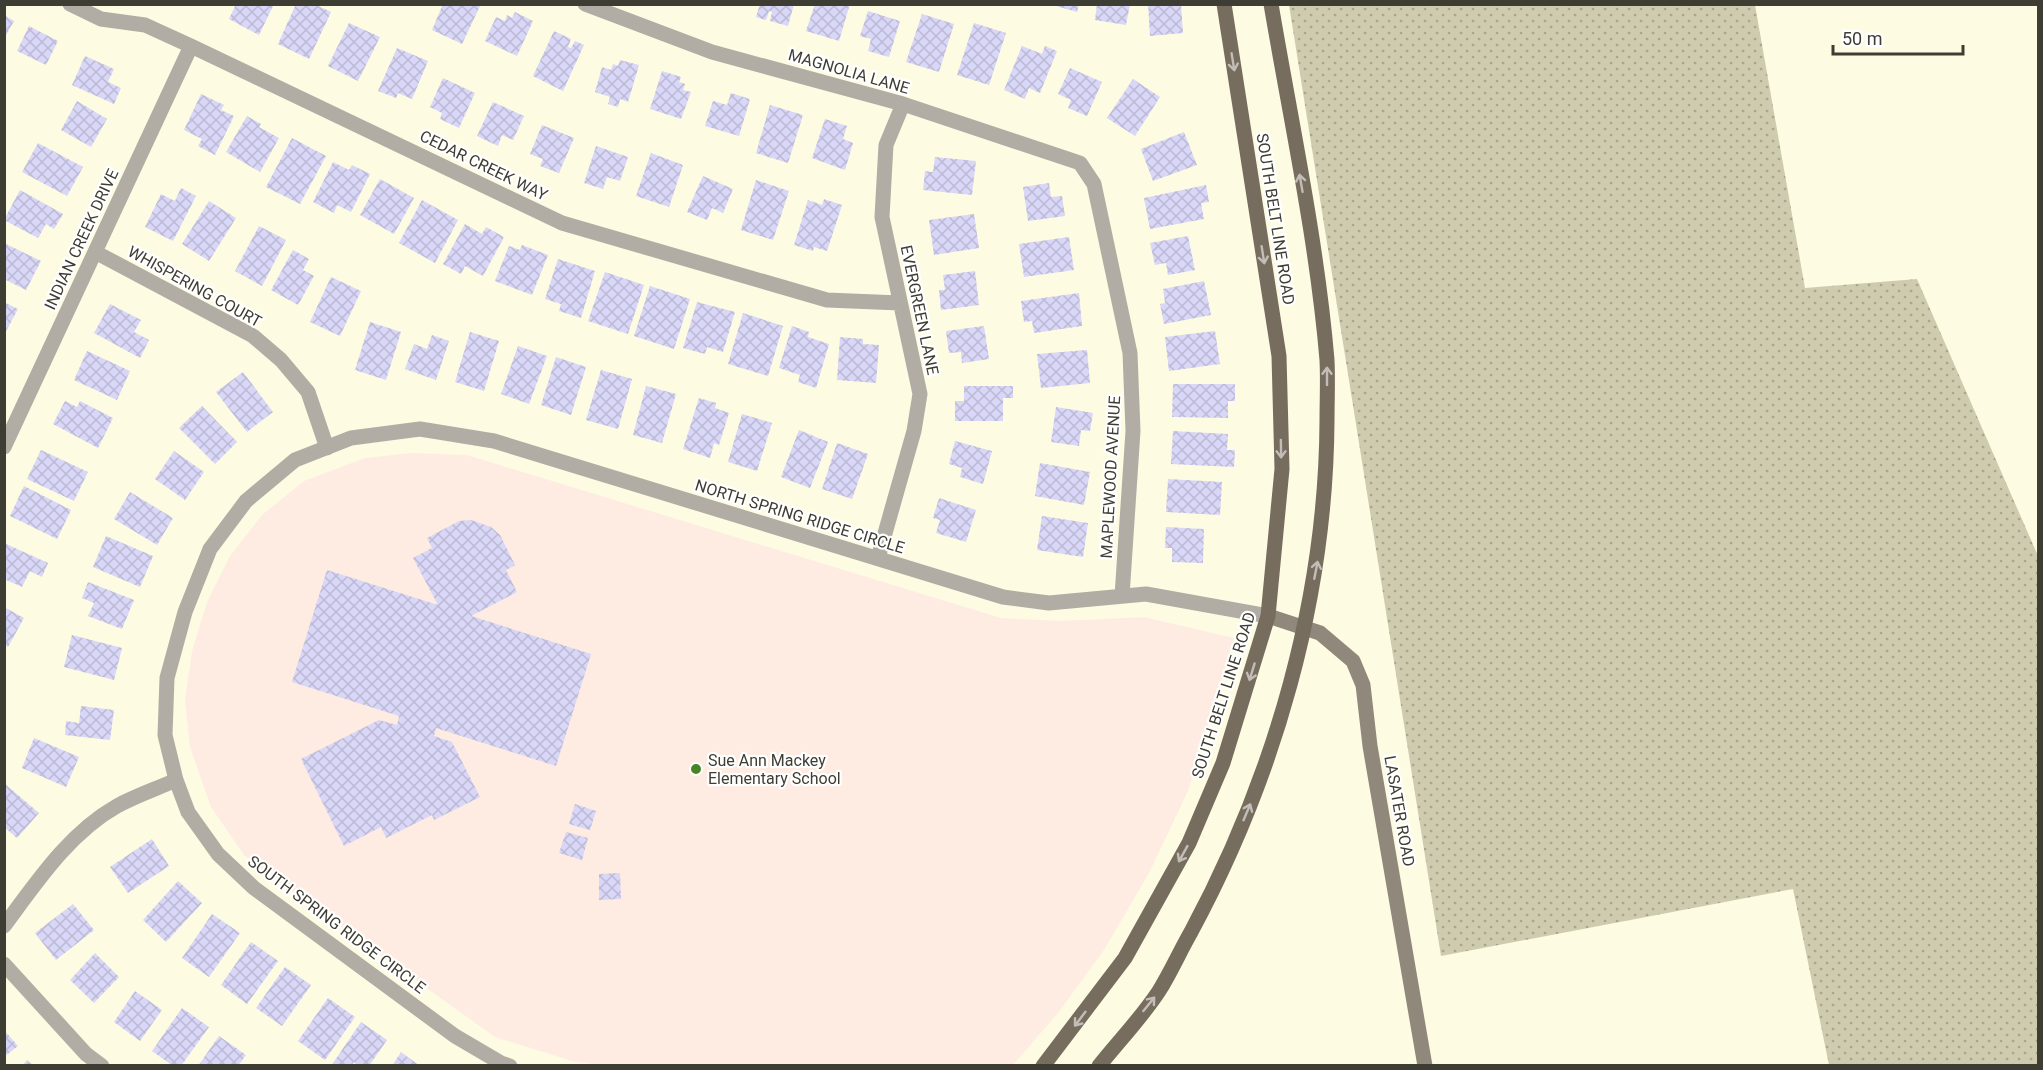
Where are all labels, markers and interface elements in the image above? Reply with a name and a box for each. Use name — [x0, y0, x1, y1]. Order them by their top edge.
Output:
scale bar — [1833, 18, 1964, 56]
text: 50 m — [1842, 28, 1882, 49]
street label: MAGNOLIA LANE — [786, 45, 912, 98]
one-way arrow — [1228, 52, 1239, 72]
street label: CEDAR CREEK WAY — [417, 126, 551, 205]
street label: SOUTH BELT LINE ROAD — [1253, 132, 1298, 306]
street label: INDIAN CREEK DRIVE — [41, 166, 122, 313]
one-way arrow — [1295, 174, 1306, 193]
street label: WHISPERING COURT — [125, 242, 265, 331]
street label: EVERGREEN LANE — [896, 243, 943, 377]
one-way arrow — [1258, 245, 1269, 264]
one-way arrow — [1321, 367, 1333, 387]
street label: MAPLEWOOD AVENUE — [1097, 395, 1124, 559]
one-way arrow — [1276, 438, 1287, 458]
street label: NORTH SPRING RIDGE CIRCLE — [693, 476, 907, 557]
one-way arrow — [1311, 561, 1322, 581]
street label: SOUTH BELT LINE ROAD — [1188, 610, 1259, 781]
one-way arrow — [1246, 662, 1257, 681]
place label: Sue Ann Mackey Elementary School — [708, 751, 841, 788]
street label: LASATER ROAD — [1380, 754, 1419, 868]
marker: Sue Ann Mackey Elementary School — [689, 762, 703, 776]
one-way arrow — [1242, 803, 1253, 821]
one-way arrow — [1177, 845, 1189, 862]
street label: SOUTH SPRING RIDGE CIRCLE — [244, 851, 429, 997]
one-way arrow — [1142, 996, 1155, 1012]
one-way arrow — [1074, 1010, 1086, 1026]

